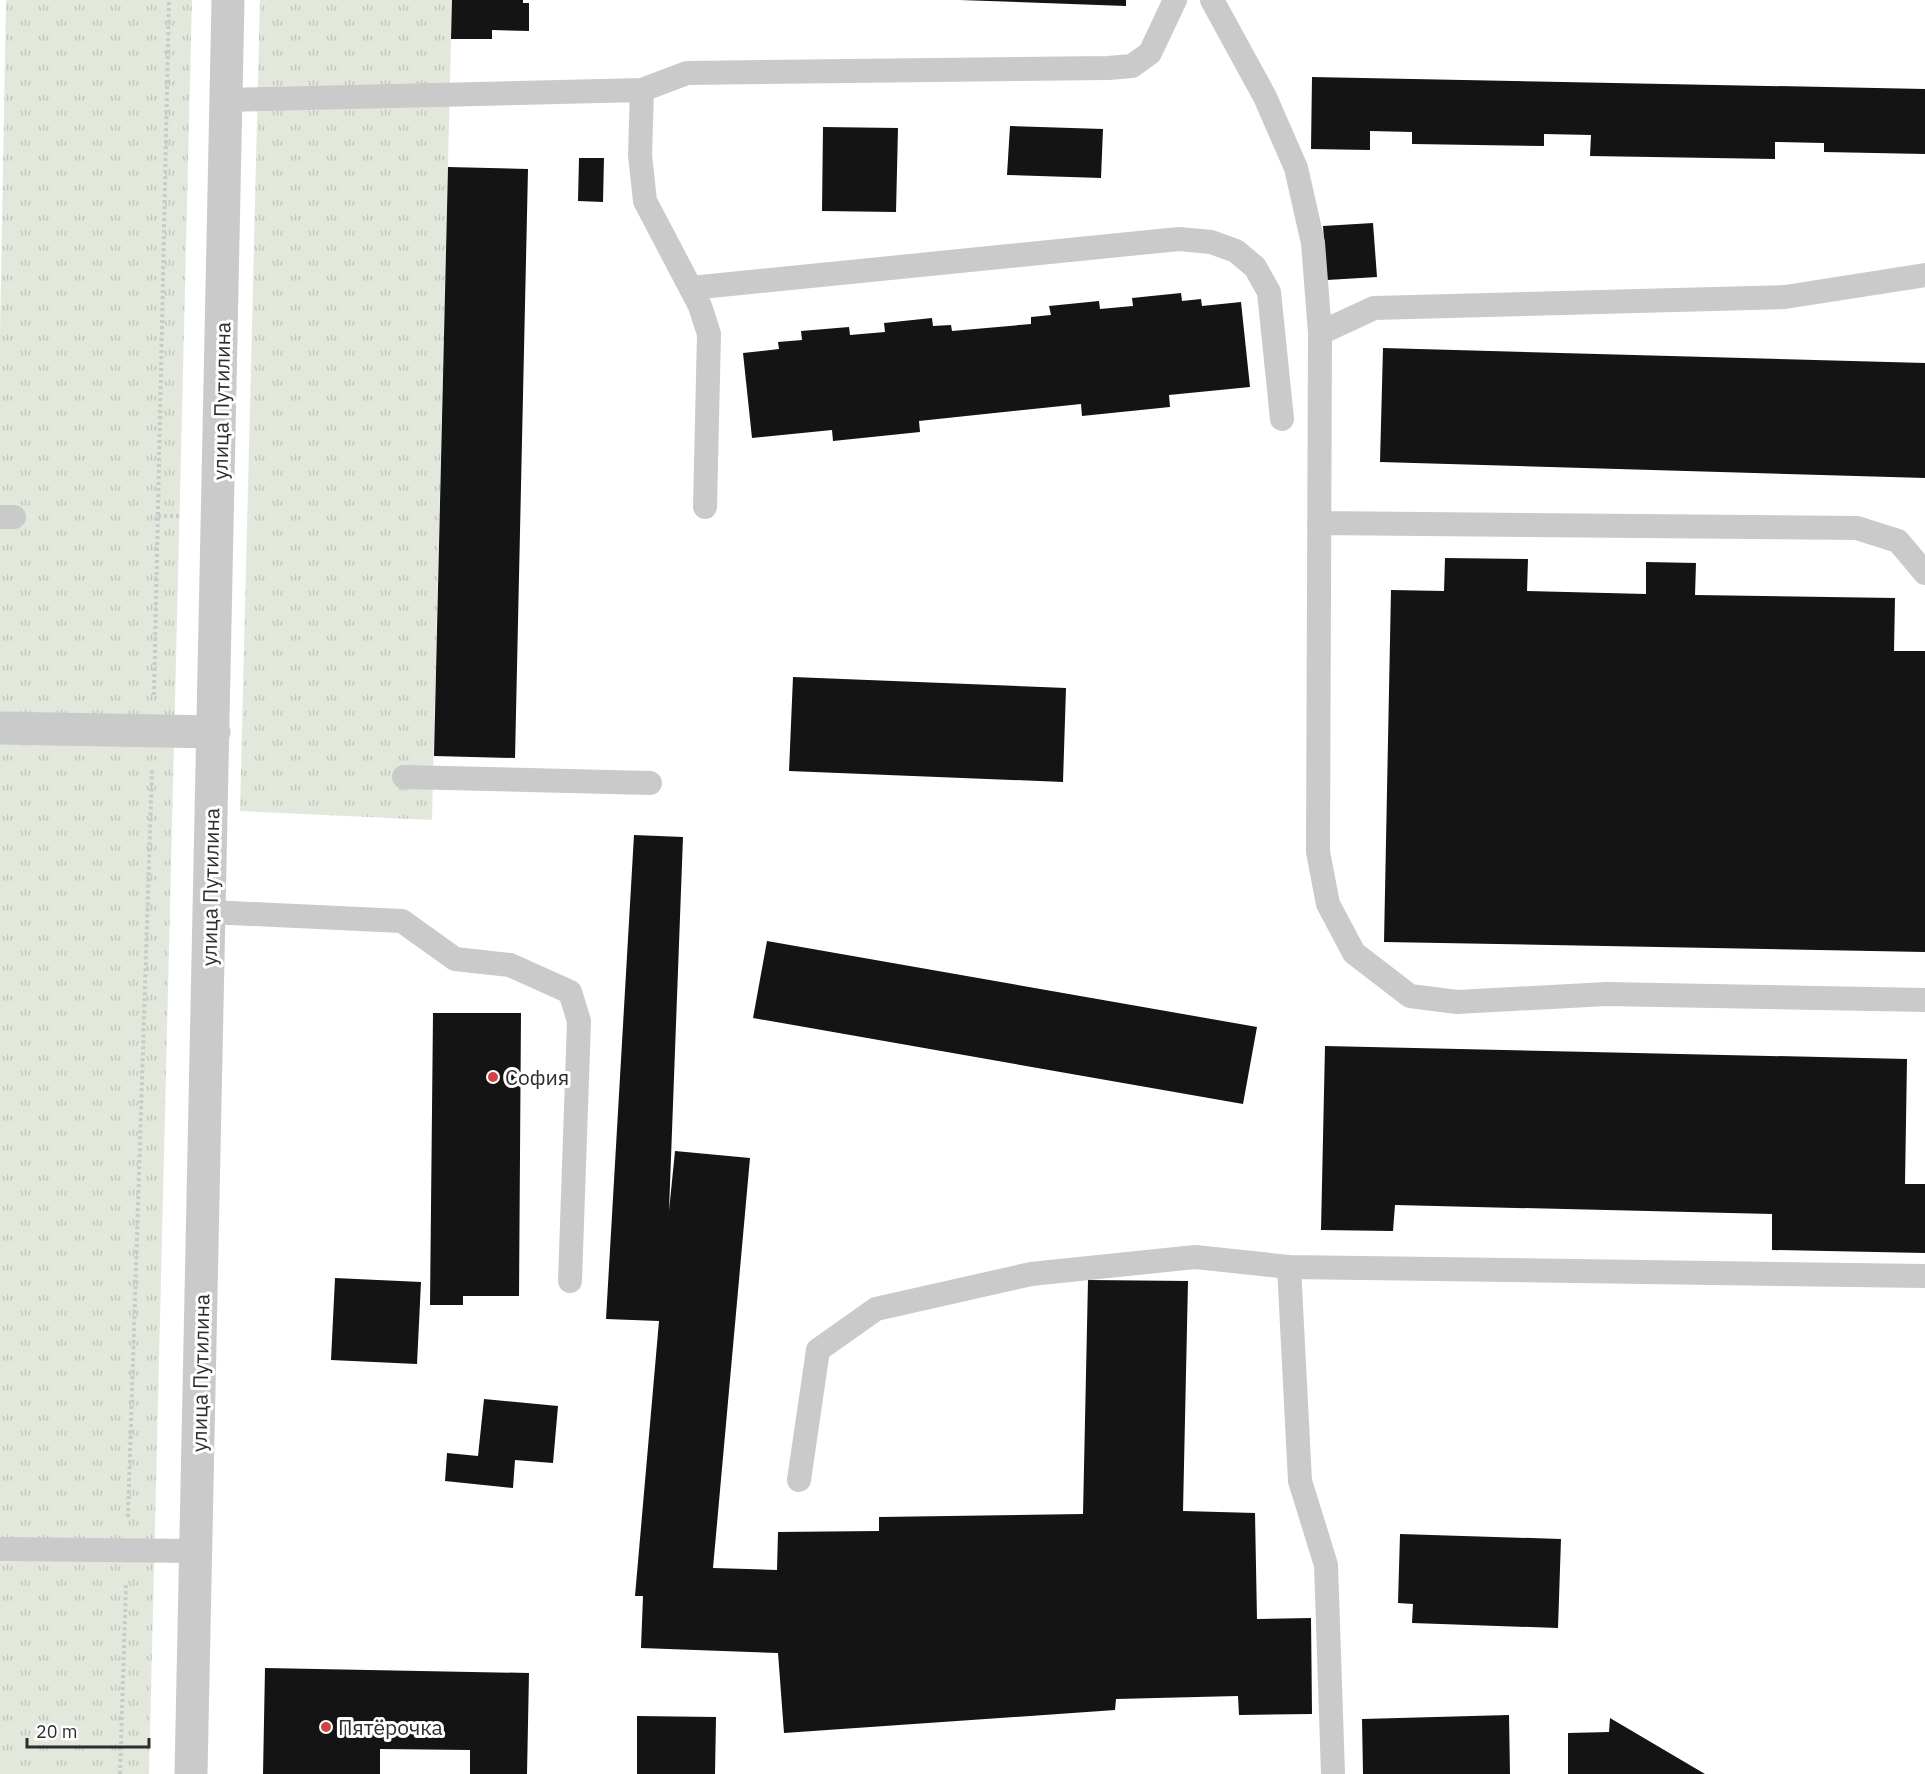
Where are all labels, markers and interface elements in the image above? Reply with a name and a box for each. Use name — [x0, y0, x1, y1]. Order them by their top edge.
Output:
street label: улица Путилина — [206, 322, 236, 480]
street label: улица Путилина — [195, 808, 225, 966]
place label: София — [505, 1063, 569, 1091]
marker: София — [486, 1070, 500, 1084]
street label: улица Путилина — [185, 1294, 215, 1452]
scale bar — [27, 1711, 148, 1749]
place label: Пятёрочка — [338, 1713, 443, 1741]
text: 20 m — [36, 1720, 78, 1743]
marker: Пятёрочка — [319, 1720, 333, 1734]

